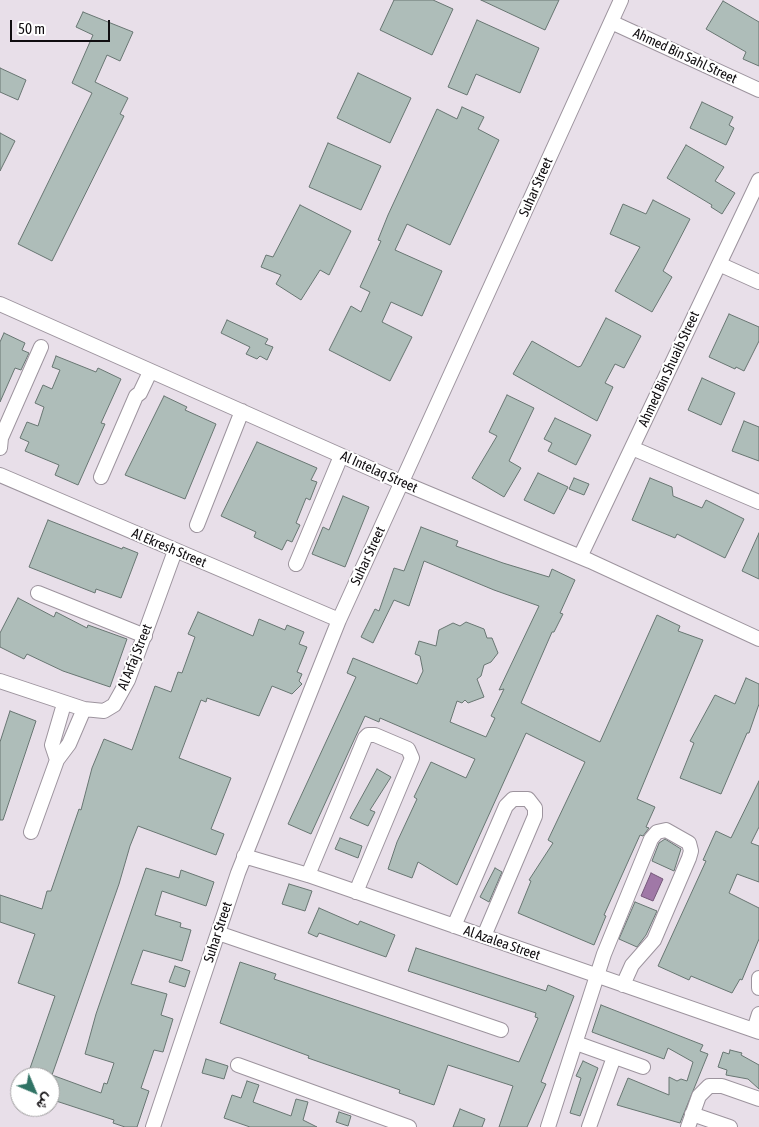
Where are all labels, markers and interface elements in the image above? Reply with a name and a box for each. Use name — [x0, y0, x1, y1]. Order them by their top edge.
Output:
scale bar — [12, 10, 112, 42]
text: 50 m — [18, 20, 45, 37]
street label: Ahmed Bin Sahl Street — [630, 25, 740, 87]
street label: Suhar Street — [516, 155, 556, 219]
street label: Ahmed Bin Shuaib Street — [635, 309, 703, 429]
street label: Al Intelaq Street — [338, 448, 420, 496]
street label: Suhar Street — [347, 524, 389, 588]
street label: Al Ekresh Street — [129, 525, 209, 571]
street label: Al Arfaj Street — [114, 622, 156, 692]
street label: Suhar Street — [200, 900, 236, 964]
street label: Al Azalea Street — [461, 922, 543, 964]
north arrow — [10, 1067, 60, 1117]
text: ش — [33, 1090, 57, 1114]

